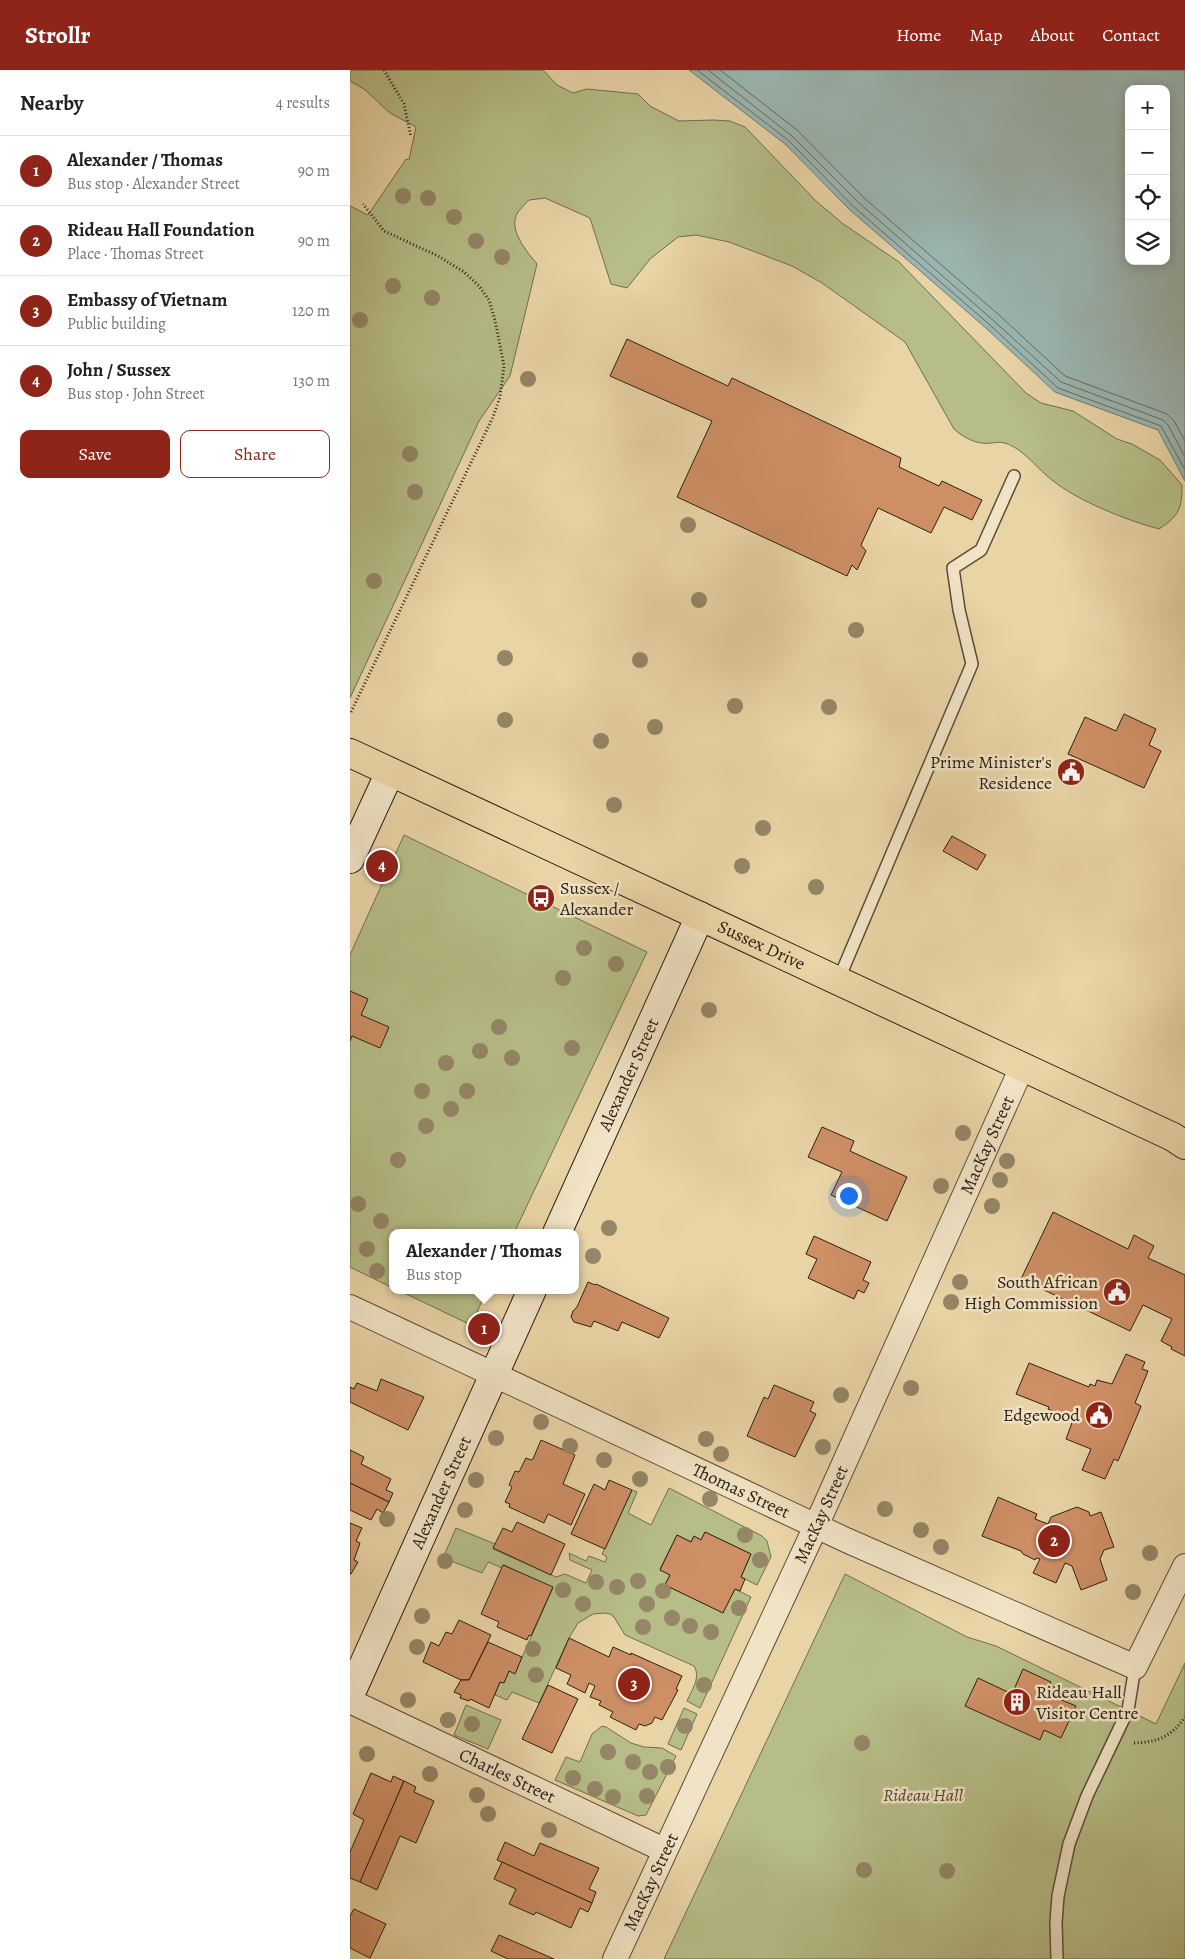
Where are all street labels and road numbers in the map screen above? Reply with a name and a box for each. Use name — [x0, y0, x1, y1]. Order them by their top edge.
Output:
street label: Sussex Drive — [714, 914, 809, 976]
street label: Alexander Street — [592, 1014, 664, 1136]
street label: MacKay Street — [954, 1092, 1020, 1198]
street label: Alexander Street — [405, 1432, 477, 1554]
street label: Thomas Street — [688, 1457, 794, 1524]
street label: MacKay Street — [788, 1461, 854, 1568]
street label: Charles Street — [455, 1742, 559, 1809]
street label: MacKay Street — [618, 1829, 684, 1935]

